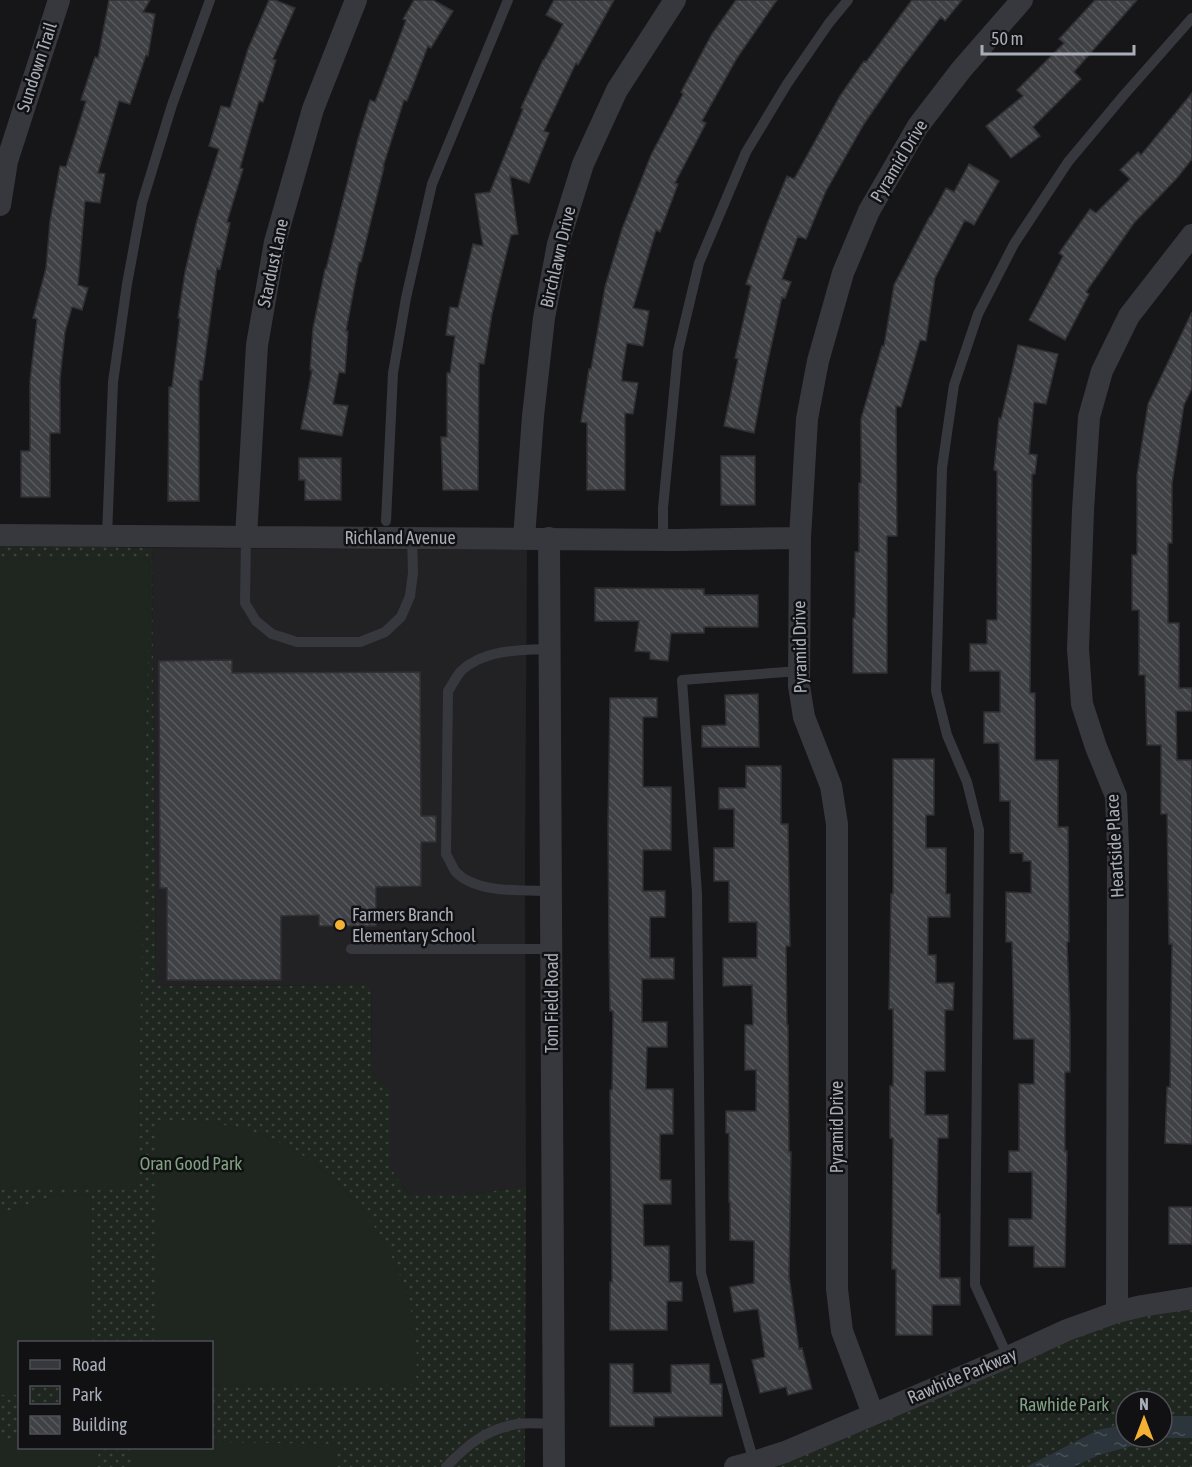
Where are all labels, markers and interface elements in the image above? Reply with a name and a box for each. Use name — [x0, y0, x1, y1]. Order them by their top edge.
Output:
scale bar — [982, 18, 1134, 56]
street label: Sundown Trail — [12, 19, 61, 114]
text: 50 m — [991, 28, 1023, 49]
street label: Pyramid Drive — [866, 116, 931, 206]
street label: Birchlawn Drive — [536, 204, 579, 310]
street label: Stardust Lane — [253, 217, 292, 309]
street label: Richland Avenue — [344, 527, 456, 548]
street label: Pyramid Drive — [788, 601, 811, 693]
street label: Heartside Place — [1101, 794, 1128, 898]
place label: Farmers Branch Elementary School — [352, 904, 476, 946]
marker: Farmers Branch Elementary School — [333, 918, 347, 932]
street label: Tom Field Road — [541, 953, 562, 1053]
street label: Pyramid Drive — [826, 1081, 847, 1173]
park label: Oran Good Park — [140, 1153, 242, 1174]
legend — [18, 1341, 213, 1449]
street label: Rawhide Parkway — [904, 1343, 1020, 1408]
text: Road — [72, 1354, 106, 1375]
text: Park — [72, 1384, 102, 1405]
north arrow — [1114, 1389, 1174, 1449]
park label: Rawhide Park — [1019, 1394, 1109, 1415]
text: N — [1139, 1395, 1149, 1413]
text: Building — [72, 1414, 127, 1435]

